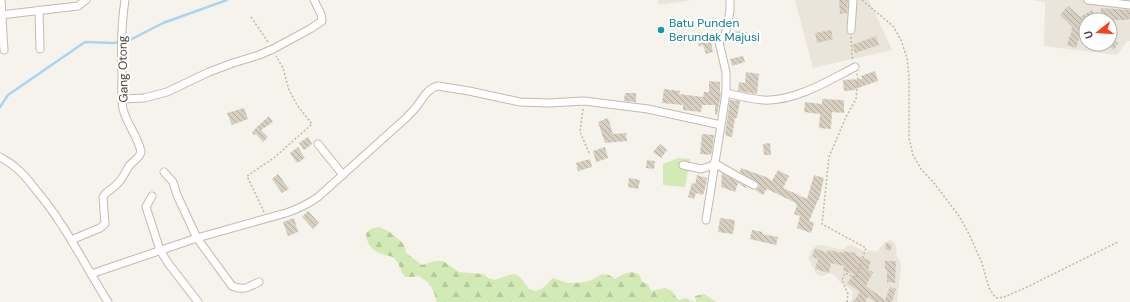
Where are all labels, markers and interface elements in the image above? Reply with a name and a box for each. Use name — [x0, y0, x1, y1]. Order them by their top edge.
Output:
north arrow — [1078, 12, 1118, 52]
place label: Batu Punden Berundak Majusi — [669, 15, 760, 45]
marker: Batu Punden Berundak Majusi — [656, 25, 666, 35]
text: U — [1081, 29, 1096, 41]
street label: Gang Otong — [114, 35, 132, 103]

